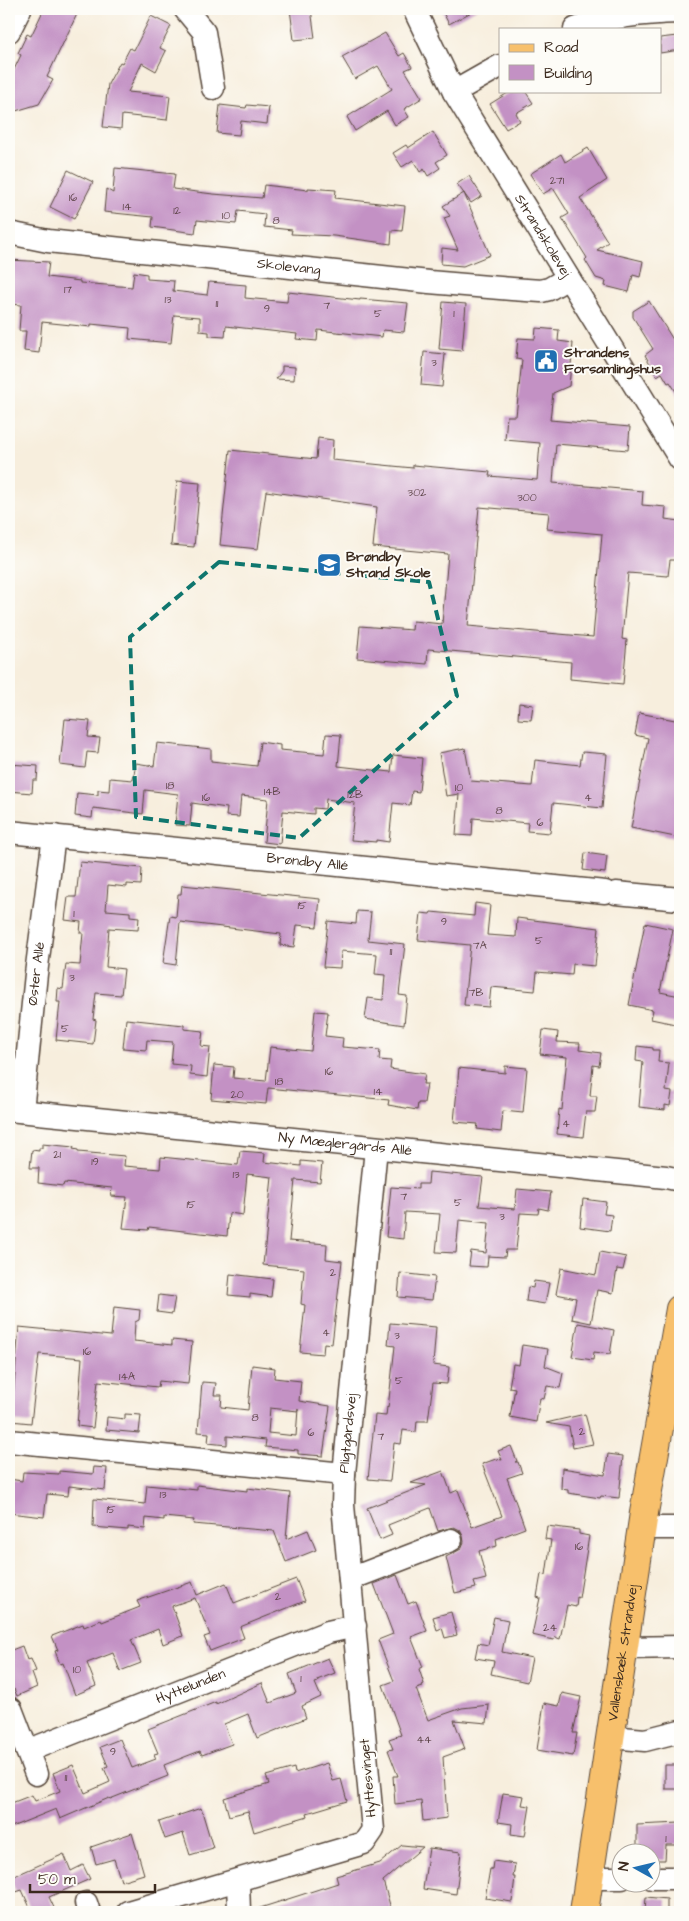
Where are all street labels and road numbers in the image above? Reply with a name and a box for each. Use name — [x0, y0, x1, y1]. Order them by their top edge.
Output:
street label: Strandskolevej — [509, 190, 576, 282]
street label: Skolevang — [256, 254, 322, 280]
street label: Brøndby Allé — [266, 848, 350, 876]
street label: Øster Allé — [23, 940, 50, 1007]
street label: Ny Mæglergårds Allé — [277, 1128, 413, 1161]
street label: Pligtgårdsvej — [334, 1392, 362, 1474]
street label: Vallensbæk Strandvej — [603, 1583, 643, 1723]
street label: Hyttelunden — [153, 1664, 228, 1709]
street label: Hyttesvinget — [355, 1737, 381, 1818]

